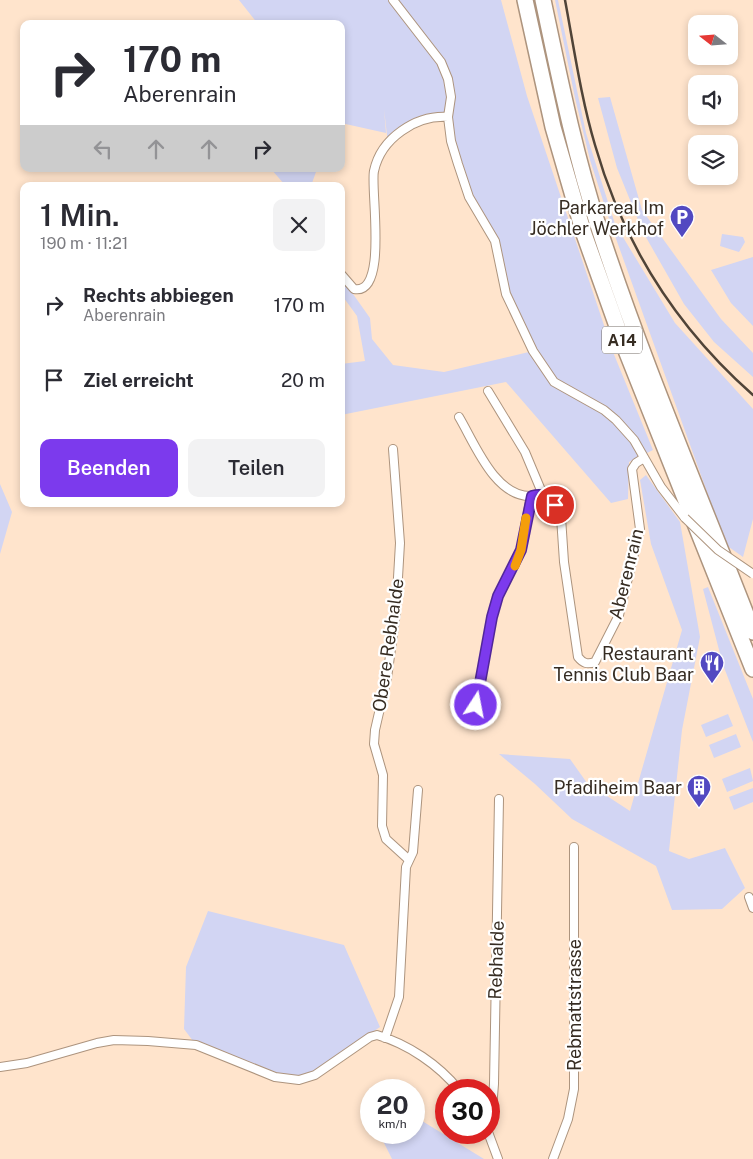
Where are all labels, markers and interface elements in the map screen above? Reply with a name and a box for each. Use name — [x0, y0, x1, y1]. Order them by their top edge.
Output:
north arrow — [688, 15, 738, 65]
map controls — [688, 15, 738, 185]
text: 170 m — [123, 39, 221, 80]
icon: right — [40, 40, 105, 105]
button: sound — [688, 75, 738, 125]
text: Aberenrain — [123, 81, 236, 107]
icon: left — [89, 135, 117, 163]
icon: ahead — [142, 135, 170, 163]
icon: ahead — [195, 135, 223, 163]
icon: right — [248, 135, 276, 163]
button: layers — [688, 135, 738, 185]
text: 1 Min. — [40, 197, 120, 233]
place label: Parkareal Im Jöchler Werkhof — [530, 197, 664, 239]
button: close — [273, 199, 325, 251]
parking icon: Parkareal Im Jöchler Werkhof — [669, 204, 695, 238]
text: 190 m · 11:21 — [40, 234, 128, 253]
text: Rechts abbiegen — [83, 284, 234, 306]
icon: right — [40, 291, 68, 319]
text: 170 m — [274, 294, 325, 316]
text: Aberenrain — [83, 306, 166, 325]
road number: A14 — [602, 326, 642, 354]
icon: arrive — [40, 366, 68, 394]
text: Ziel erreicht — [83, 369, 194, 391]
text: 20 m — [281, 369, 325, 391]
button: Beenden — [40, 439, 178, 497]
button: Teilen — [188, 439, 325, 497]
pin — [534, 484, 576, 526]
icon: arrive — [541, 491, 569, 519]
street label: Aberenrain — [605, 526, 647, 622]
street label: Obere Rebhalde — [368, 577, 408, 713]
place label: Restaurant Tennis Club Baar — [554, 643, 694, 685]
restaurant icon: Restaurant Tennis Club Baar — [699, 650, 725, 684]
position arrow — [449, 678, 501, 730]
building icon: Pfadiheim Baar — [686, 774, 712, 808]
place label: Pfadiheim Baar — [554, 777, 682, 798]
street label: Rebhalde — [484, 920, 508, 1000]
street label: Rebmattstrasse — [564, 939, 585, 1071]
speed limit sign: 30 — [435, 1079, 500, 1144]
text: 20 — [377, 1090, 409, 1120]
text: km/h — [378, 1117, 407, 1131]

